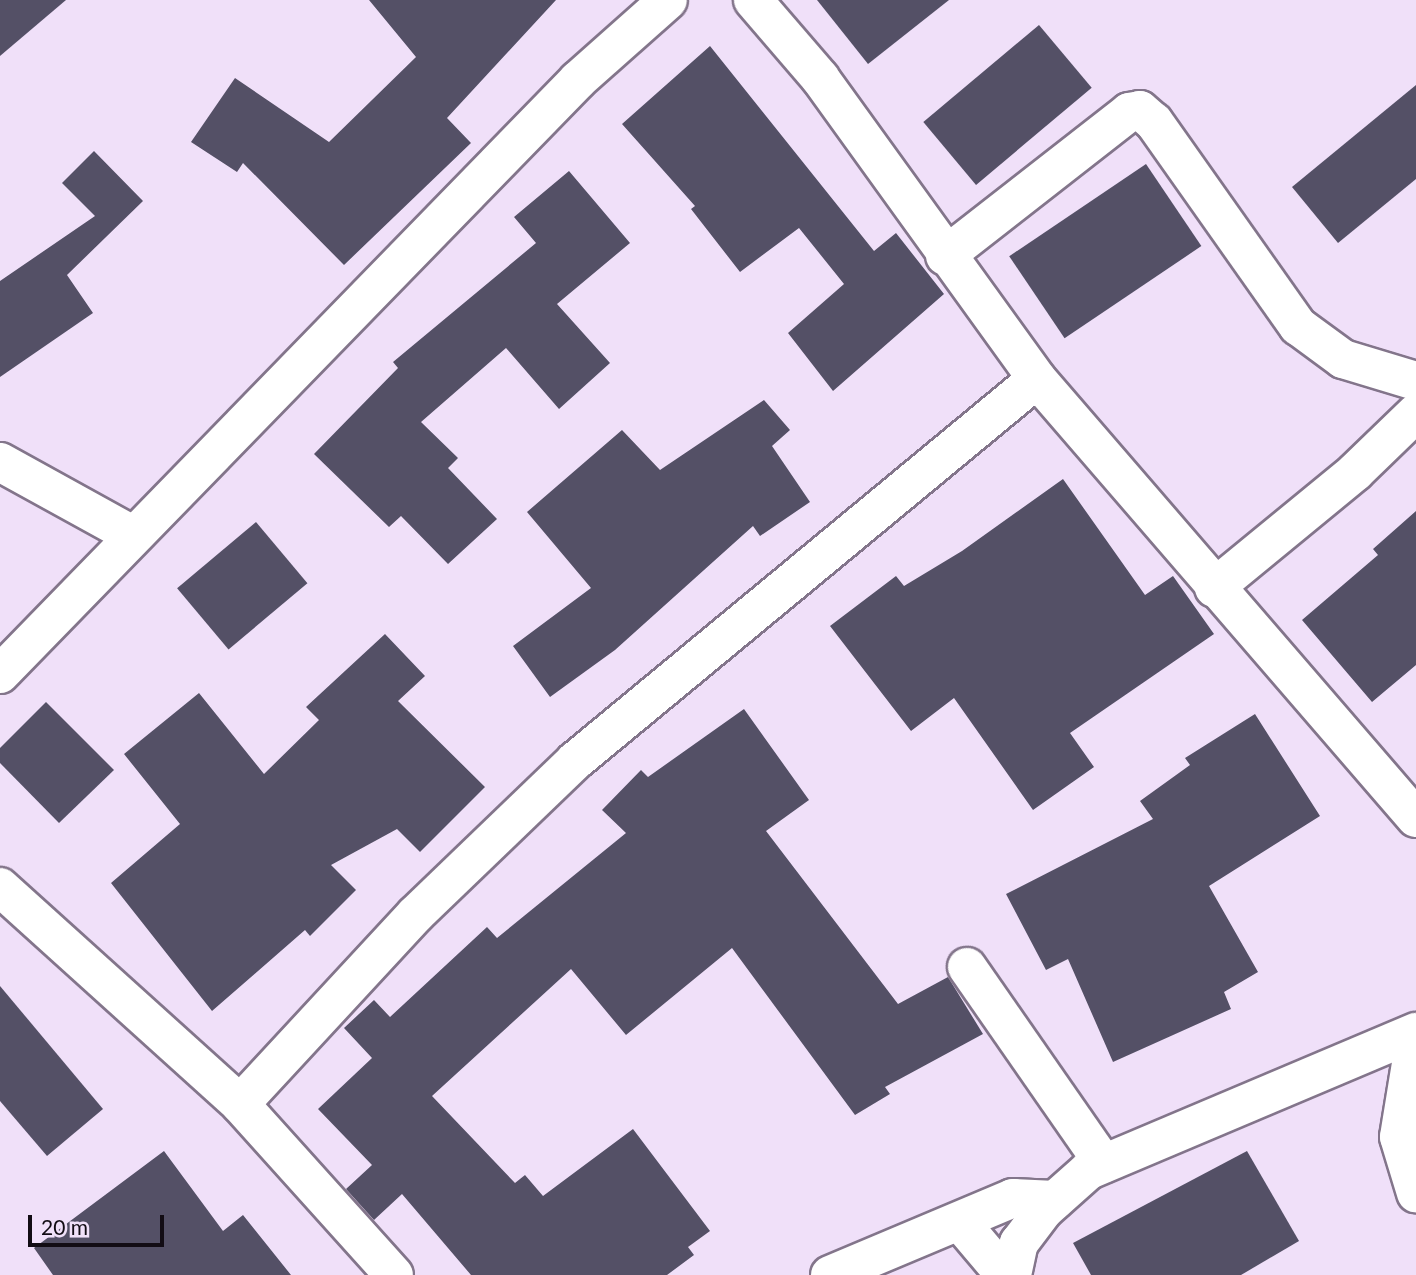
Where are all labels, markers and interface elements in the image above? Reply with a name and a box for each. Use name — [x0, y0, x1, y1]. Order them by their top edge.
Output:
scale bar — [32, 1202, 168, 1246]
text: 20 m — [41, 1214, 88, 1239]

